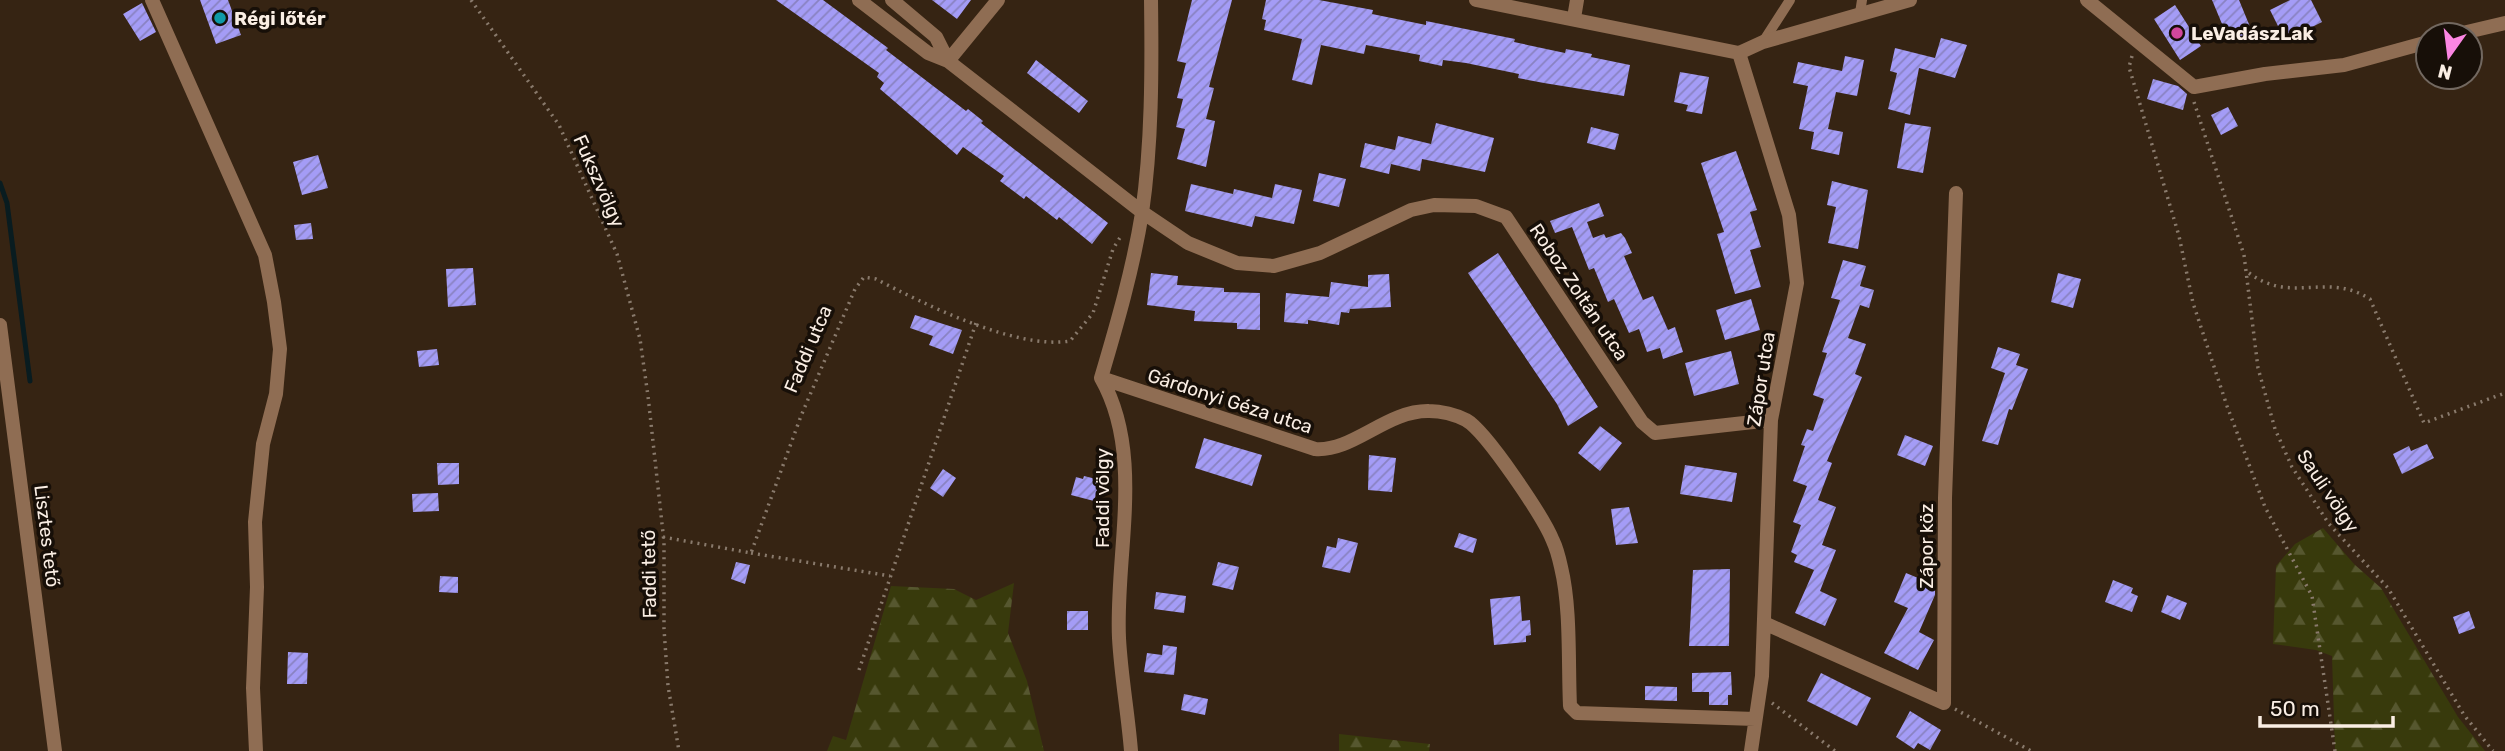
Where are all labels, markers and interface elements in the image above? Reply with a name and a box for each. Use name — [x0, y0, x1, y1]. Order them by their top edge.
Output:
place label: Régi lőtér — [234, 7, 326, 30]
marker: Régi lőtér — [212, 10, 228, 26]
north arrow — [2414, 21, 2484, 91]
place label: LeVadászLak — [2191, 22, 2314, 45]
marker: LeVadászLak — [2169, 25, 2185, 41]
text: N — [2436, 59, 2454, 85]
street label: Fukszvölgy — [568, 131, 630, 231]
street label: Roboz Zoltán utca — [1525, 219, 1633, 365]
street label: Faddi utca — [779, 302, 837, 396]
street label: Zápor utca — [1742, 330, 1780, 428]
street label: Gárdonyi Géza utca — [1145, 364, 1315, 438]
street label: Sauli völgy — [2292, 445, 2364, 537]
street label: Faddi völgy — [1091, 448, 1114, 548]
street label: Lisztes tető — [29, 483, 65, 589]
street label: Zápor köz — [1915, 503, 1938, 589]
street label: Faddi tető — [637, 529, 661, 619]
scale bar — [2260, 684, 2393, 728]
text: 50 m — [2270, 696, 2320, 721]

